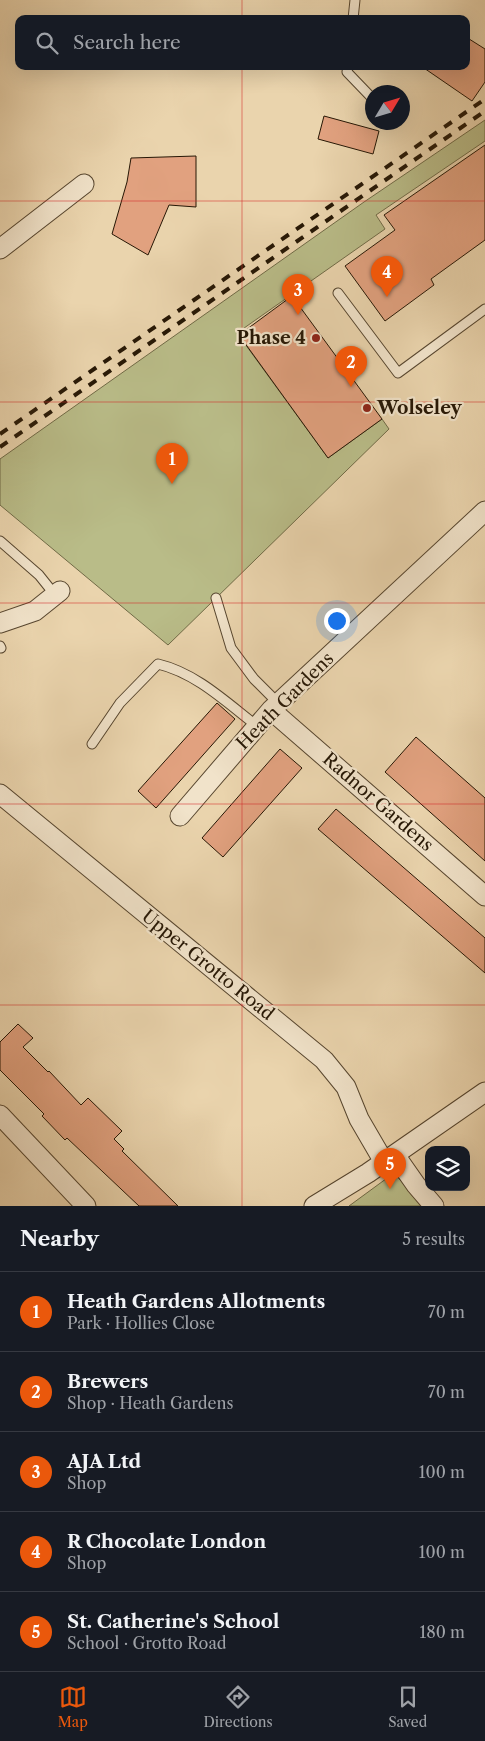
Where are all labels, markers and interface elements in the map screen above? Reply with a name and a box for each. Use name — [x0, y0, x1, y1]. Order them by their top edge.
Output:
search box — [15, 15, 470, 70]
icon: search — [33, 29, 61, 57]
text: Search here — [73, 31, 181, 54]
north arrow — [365, 85, 410, 130]
pin: 4 — [371, 256, 403, 297]
pin: 3 — [282, 274, 314, 315]
place label: Phase 4 — [237, 327, 306, 349]
marker: Phase 4 — [310, 332, 322, 344]
pin: 2 — [335, 346, 367, 387]
place label: Wolseley — [376, 397, 463, 419]
marker: Wolseley — [361, 402, 373, 414]
pin: 1 — [156, 443, 188, 484]
your location — [324, 608, 350, 634]
street label: Heath Gardens — [232, 648, 338, 754]
street label: Radnor Gardens — [318, 748, 438, 856]
street label: Upper Grotto Road — [137, 905, 279, 1025]
map controls — [425, 1146, 470, 1191]
button: layers — [425, 1146, 470, 1191]
pin: 5 — [374, 1148, 406, 1189]
text: Nearby — [20, 1226, 99, 1251]
text: 5 results — [402, 1229, 465, 1249]
text: Heath Gardens Allotments — [67, 1290, 325, 1313]
text: 1 — [32, 1302, 40, 1322]
text: 70 m — [428, 1302, 465, 1322]
text: Park · Hollies Close — [67, 1313, 215, 1333]
text: Brewers — [67, 1370, 148, 1393]
text: 2 — [31, 1382, 41, 1402]
text: 70 m — [428, 1382, 465, 1402]
text: Shop · Heath Gardens — [67, 1393, 234, 1413]
text: AJA Ltd — [67, 1450, 141, 1473]
text: 3 — [31, 1462, 41, 1482]
text: 100 m — [419, 1462, 465, 1482]
text: Shop — [67, 1473, 106, 1493]
text: R Chocolate London — [67, 1530, 266, 1553]
text: 4 — [31, 1542, 41, 1562]
text: 100 m — [419, 1542, 465, 1562]
text: Shop — [67, 1553, 106, 1573]
text: St. Catherine's School — [67, 1610, 279, 1633]
text: 5 — [32, 1622, 40, 1642]
text: 180 m — [419, 1622, 465, 1642]
text: School · Grotto Road — [67, 1633, 227, 1653]
tab: Map — [58, 1683, 88, 1731]
tab: Directions — [203, 1683, 273, 1731]
tab: Saved — [388, 1683, 427, 1731]

